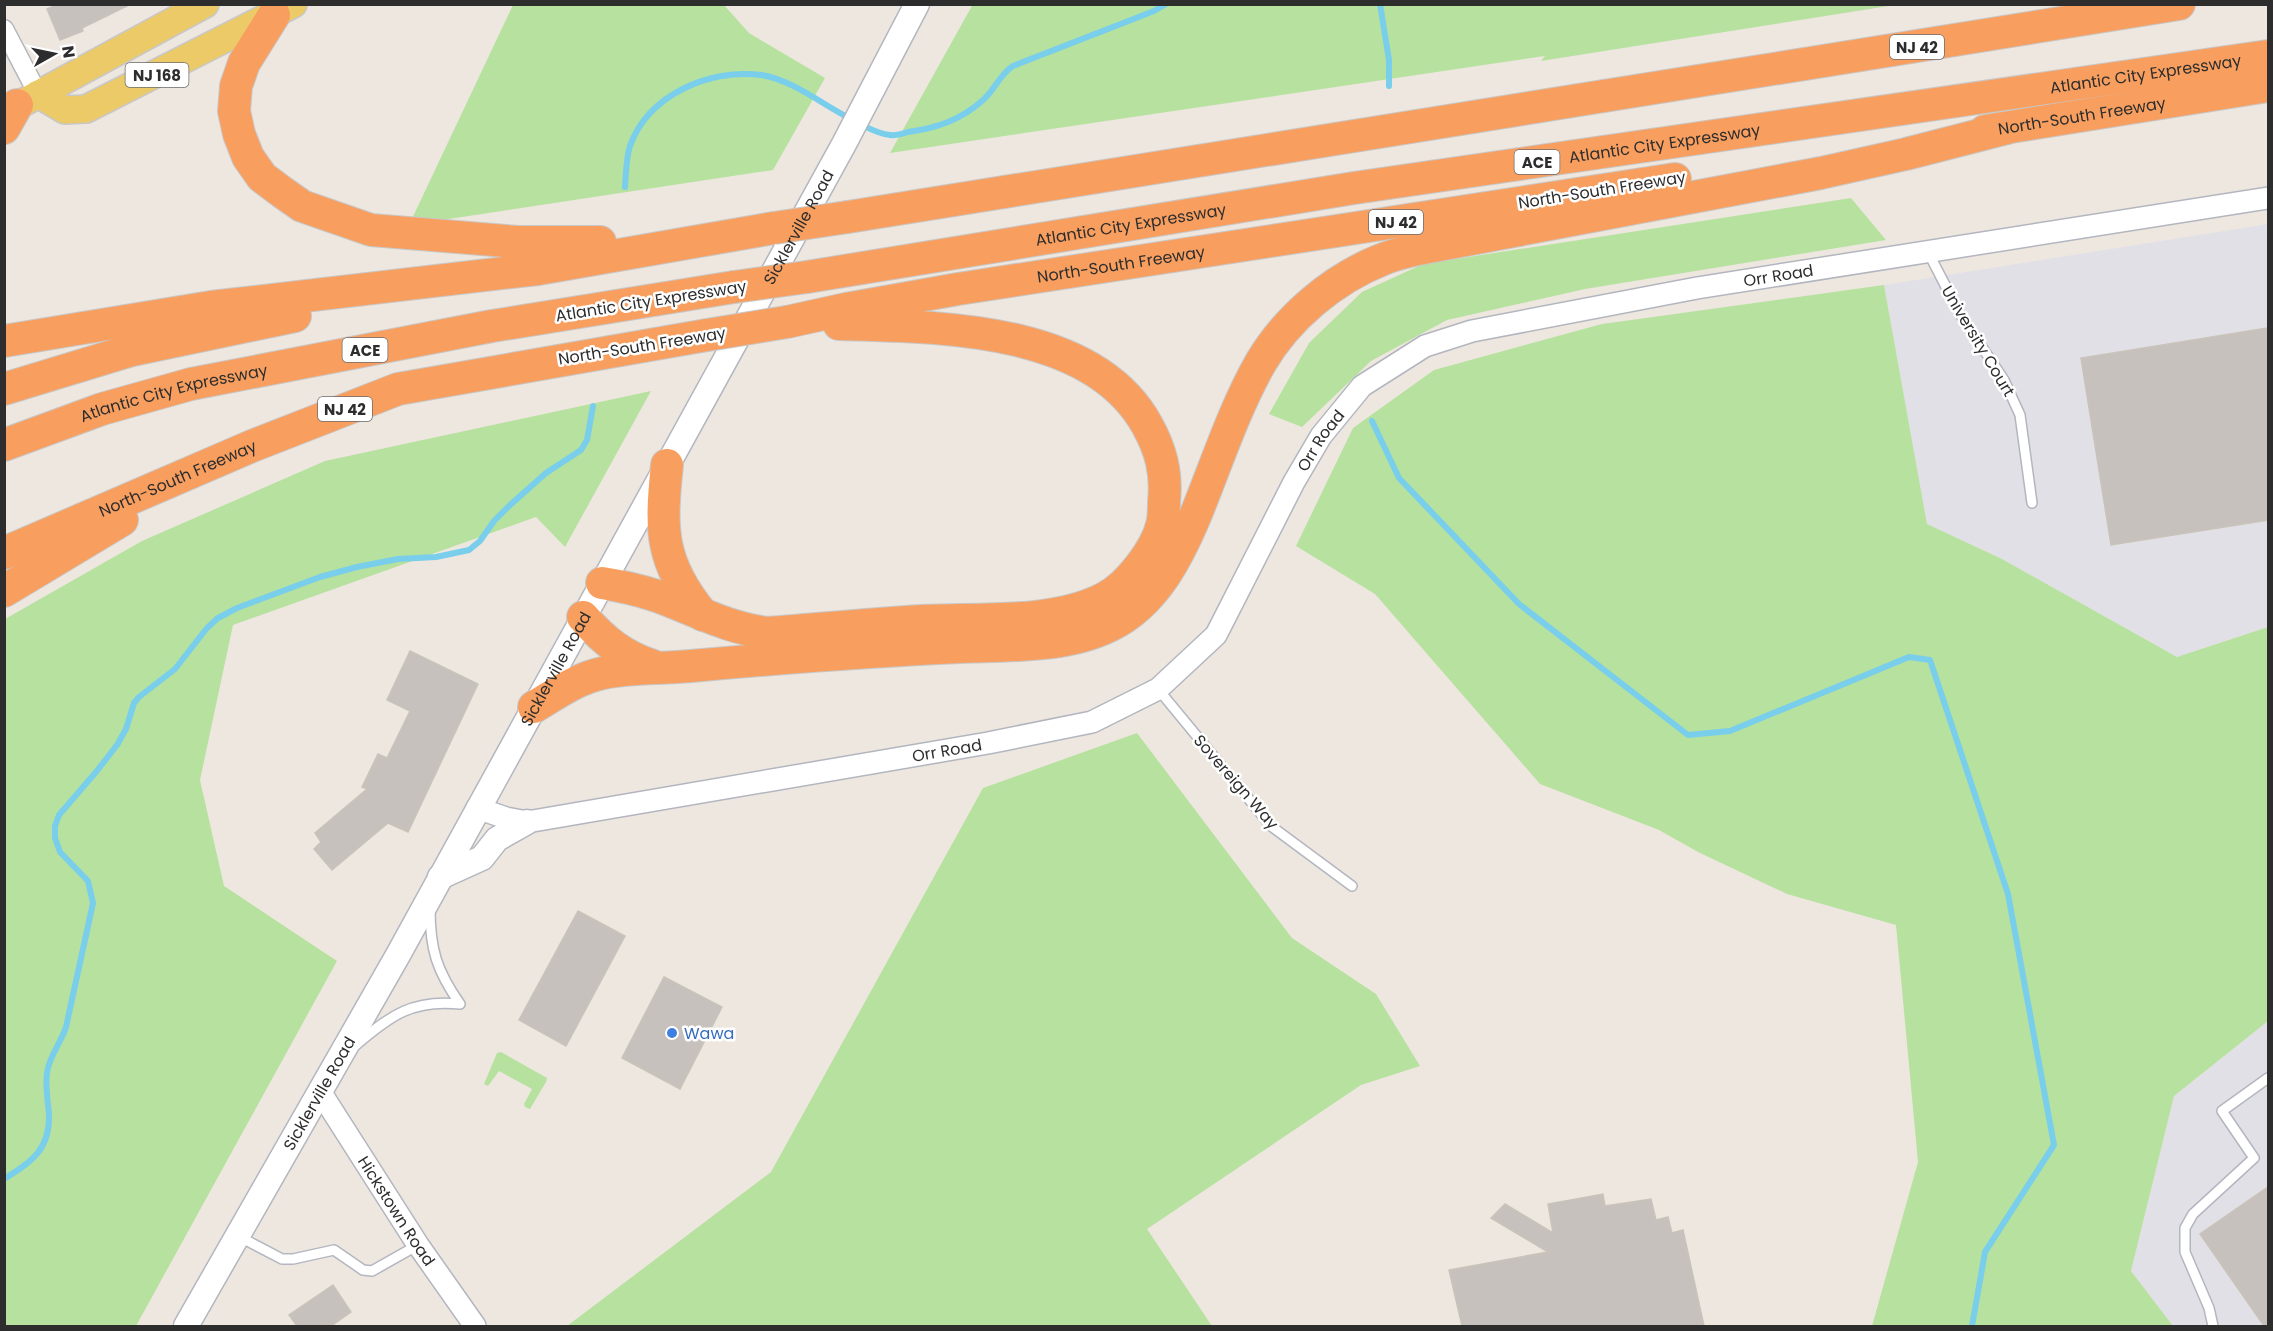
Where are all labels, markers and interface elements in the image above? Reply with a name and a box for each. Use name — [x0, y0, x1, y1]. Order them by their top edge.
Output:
north arrow — [24, 24, 84, 84]
road number: NJ 42 — [1890, 35, 1944, 59]
text: N — [56, 44, 81, 59]
street label: Atlantic City Expressway — [2048, 48, 2243, 99]
road number: NJ 168 — [126, 63, 188, 87]
street label: North-South Freeway — [1996, 91, 2167, 140]
street label: Atlantic City Expressway — [1567, 118, 1762, 168]
road number: ACE — [1514, 150, 1560, 174]
street label: North-South Freeway — [1517, 165, 1687, 215]
street label: Sicklerville Road — [757, 166, 839, 289]
street label: Atlantic City Expressway — [1034, 197, 1228, 251]
road number: NJ 42 — [1369, 210, 1423, 234]
street label: North-South Freeway — [1035, 240, 1206, 288]
street label: Orr Road — [1742, 258, 1815, 292]
street label: Atlantic City Expressway — [554, 275, 748, 327]
street label: University Court — [1936, 281, 2020, 401]
street label: North-South Freeway — [557, 321, 727, 371]
road number: ACE — [342, 338, 388, 362]
street label: Atlantic City Expressway — [76, 358, 269, 428]
road number: NJ 42 — [318, 397, 372, 421]
street label: Orr Road — [1291, 405, 1350, 476]
street label: North-South Freeway — [95, 434, 260, 522]
street label: Sicklerville Road — [515, 607, 596, 730]
street label: Sovereign Way — [1188, 730, 1284, 834]
street label: Orr Road — [910, 733, 983, 767]
place label: Wawa — [684, 1022, 734, 1045]
marker: Wawa — [665, 1026, 679, 1040]
street label: Sicklerville Road — [277, 1032, 361, 1154]
street label: Hickstown Road — [353, 1151, 441, 1270]

